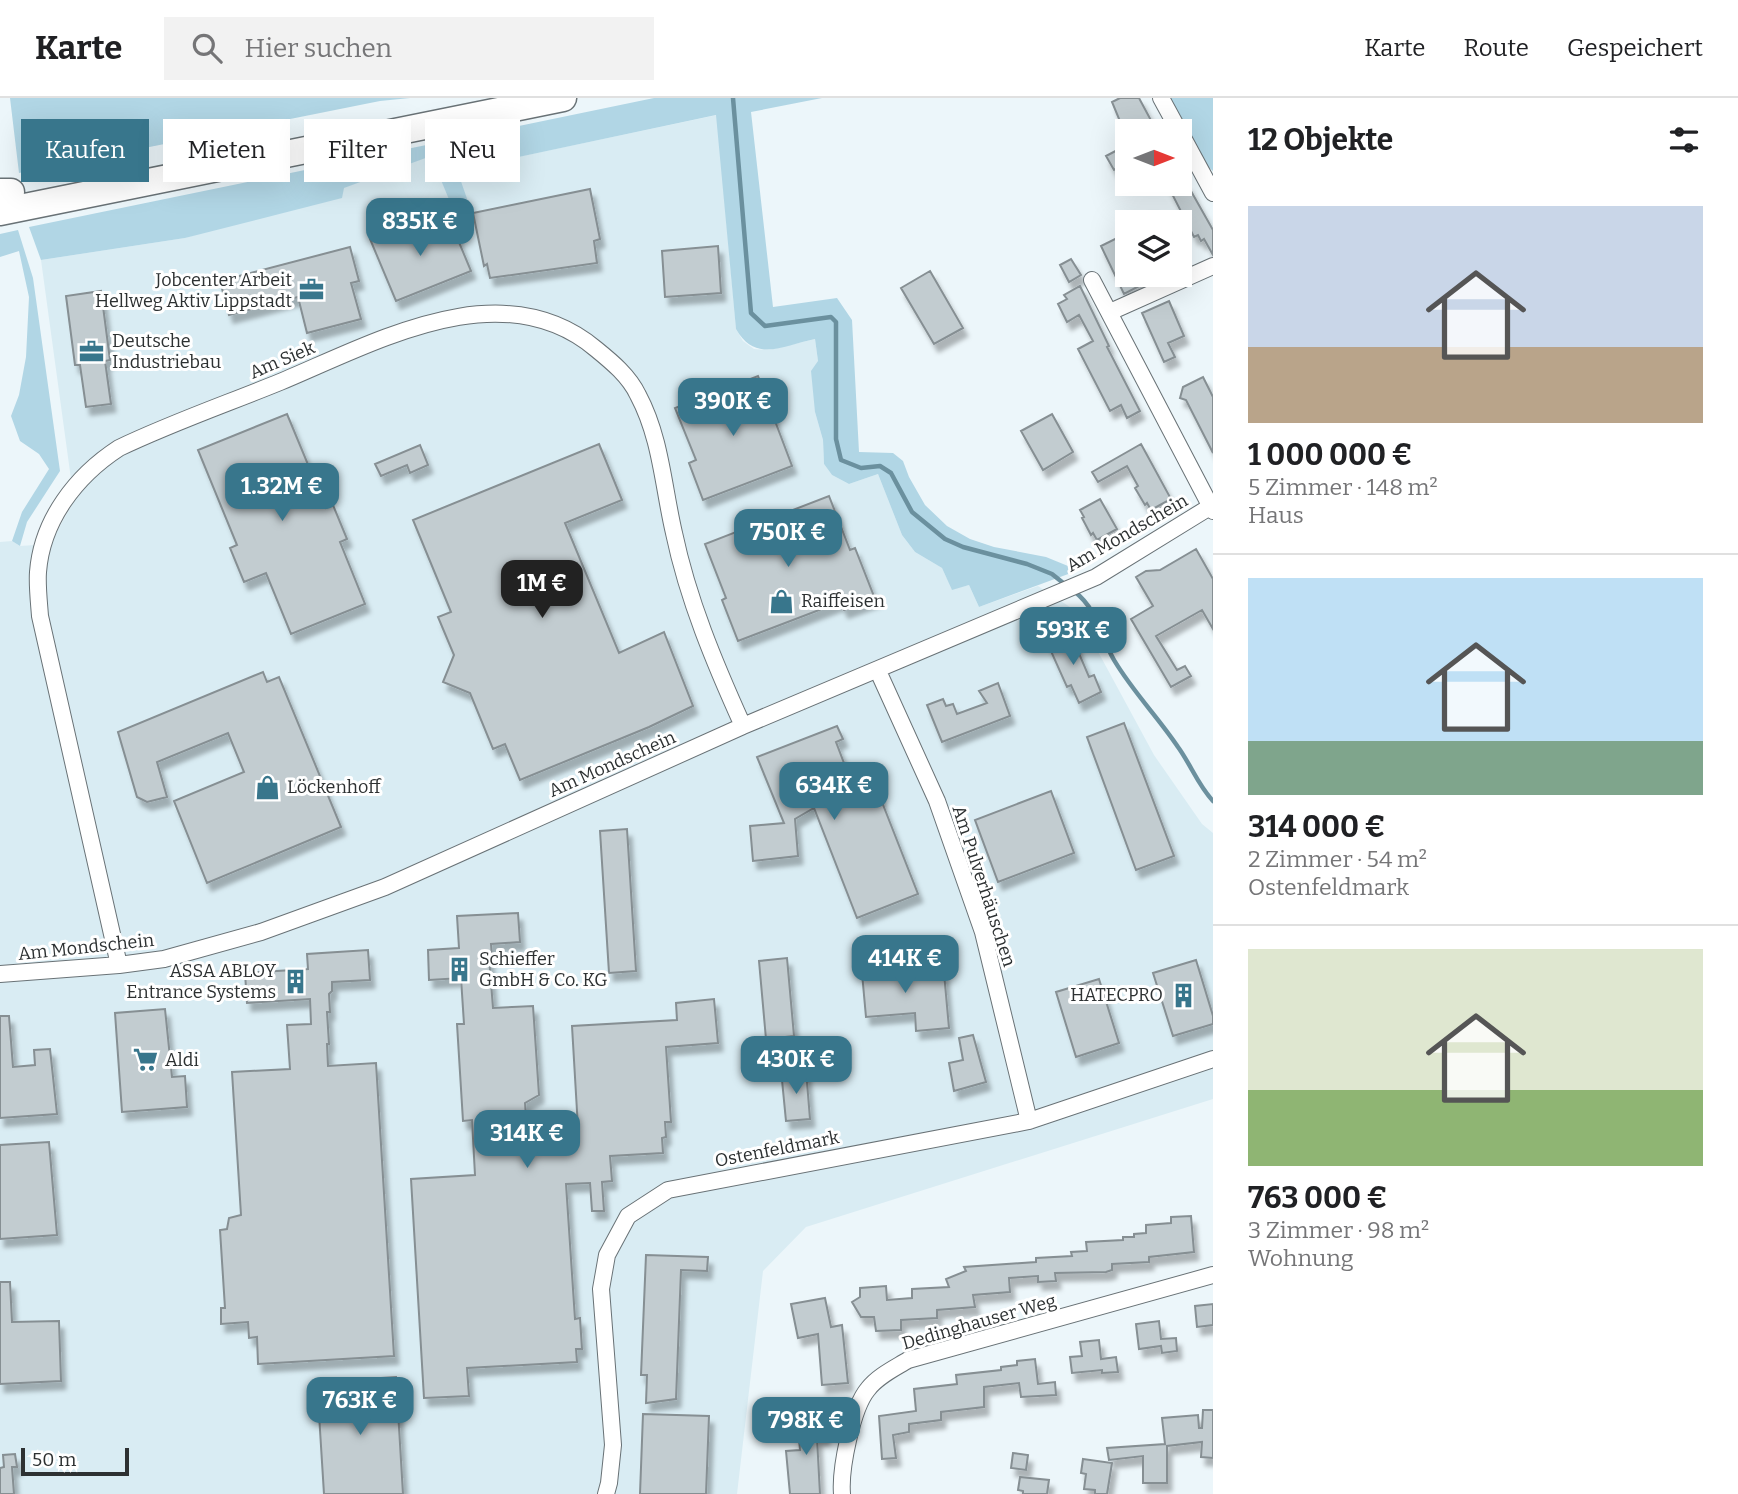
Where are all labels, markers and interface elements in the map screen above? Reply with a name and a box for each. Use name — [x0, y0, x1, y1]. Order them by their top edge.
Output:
search box — [164, 17, 654, 80]
text: Karte — [35, 28, 122, 68]
icon: search — [188, 29, 226, 67]
text: Hier suchen — [244, 33, 392, 64]
text: Karte — [1364, 34, 1426, 62]
text: Route — [1464, 34, 1529, 62]
text: Gespeichert — [1567, 34, 1703, 62]
chip: Kaufen — [21, 119, 149, 182]
chip: Mieten — [163, 119, 290, 182]
chip: Filter — [304, 119, 411, 182]
chip: Neu — [425, 119, 520, 182]
north arrow — [1115, 119, 1192, 196]
map controls — [1115, 119, 1192, 287]
icon: filters — [1665, 121, 1703, 159]
text: 12 Objekte — [1248, 122, 1393, 158]
pin: 835K € — [363, 198, 477, 258]
text: 835K € — [382, 207, 458, 235]
button: layers — [1115, 210, 1192, 287]
icon: home — [1413, 252, 1539, 378]
place label: Jobcenter Arbeit Hellweg Aktiv Lippstadt — [95, 269, 292, 312]
office icon: Jobcenter Arbeit Hellweg Aktiv Lippstadt — [298, 276, 326, 304]
place label: Deutsche Industriebau — [112, 330, 221, 373]
street label: Am Siek — [246, 336, 319, 384]
office icon: Deutsche Industriebau — [78, 337, 106, 365]
pin: 390K € — [676, 378, 790, 438]
text: 390K € — [694, 387, 772, 415]
text: 1 000 000 € — [1248, 437, 1412, 473]
pin: 1.32M € — [217, 464, 347, 523]
text: 1.32M € — [241, 472, 323, 500]
text: 5 Zimmer · 148 m² — [1248, 473, 1438, 501]
street label: Am Mondschein — [1062, 489, 1192, 577]
text: Haus — [1248, 501, 1304, 529]
pin: 750K € — [731, 510, 845, 569]
text: 750K € — [750, 518, 826, 546]
pin: 1M € — [501, 560, 583, 620]
text: 1M € — [517, 569, 567, 597]
shop icon: Raiffeisen — [767, 587, 795, 615]
place label: Raiffeisen — [801, 590, 885, 612]
pin: 593K € — [1016, 608, 1130, 667]
text: 593K € — [1036, 616, 1110, 644]
icon: home — [1413, 624, 1539, 750]
street label: Am Mondschein — [545, 726, 679, 802]
pin: 634K € — [777, 762, 891, 822]
text: 634K € — [795, 771, 873, 799]
shop icon: Löckenhoff — [253, 773, 281, 801]
place label: Löckenhoff — [287, 776, 382, 798]
street label: Am Pulverhäuschen — [948, 802, 1021, 970]
text: 314 000 € — [1248, 809, 1385, 845]
text: 2 Zimmer · 54 m² — [1248, 845, 1427, 873]
text: Ostenfeldmark — [1248, 873, 1409, 901]
street label: Am Mondschein — [17, 929, 156, 965]
pin: 414K € — [848, 936, 962, 995]
text: 414K € — [868, 944, 942, 972]
place label: Schieffer GmbH & Co. KG — [479, 948, 607, 991]
building icon: Schieffer GmbH & Co. KG — [445, 955, 473, 983]
place label: ASSA ABLOY Entrance Systems — [126, 960, 276, 1003]
building icon: ASSA ABLOY Entrance Systems — [282, 967, 310, 995]
building icon: HATECPRO — [1169, 981, 1197, 1009]
place label: HATECPRO — [1070, 984, 1163, 1006]
icon: home — [1413, 995, 1539, 1121]
pin: 430K € — [739, 1037, 853, 1096]
text: 430K € — [757, 1045, 835, 1073]
supermarket icon: Aldi — [131, 1046, 159, 1074]
place label: Aldi — [165, 1049, 199, 1071]
pin: 314K € — [470, 1110, 584, 1170]
text: 314K € — [490, 1119, 564, 1147]
street label: Ostenfeldmark — [713, 1126, 842, 1172]
text: 763 000 € — [1248, 1180, 1387, 1216]
text: 3 Zimmer · 98 m² — [1248, 1216, 1429, 1244]
text: Wohnung — [1248, 1244, 1354, 1272]
street label: Dedinghauser Weg — [899, 1289, 1059, 1355]
pin: 763K € — [303, 1378, 417, 1437]
text: 763K € — [323, 1386, 397, 1414]
pin: 798K € — [749, 1398, 863, 1457]
text: 798K € — [768, 1406, 844, 1434]
scale bar — [21, 1445, 130, 1477]
text: 50 m — [32, 1448, 76, 1471]

